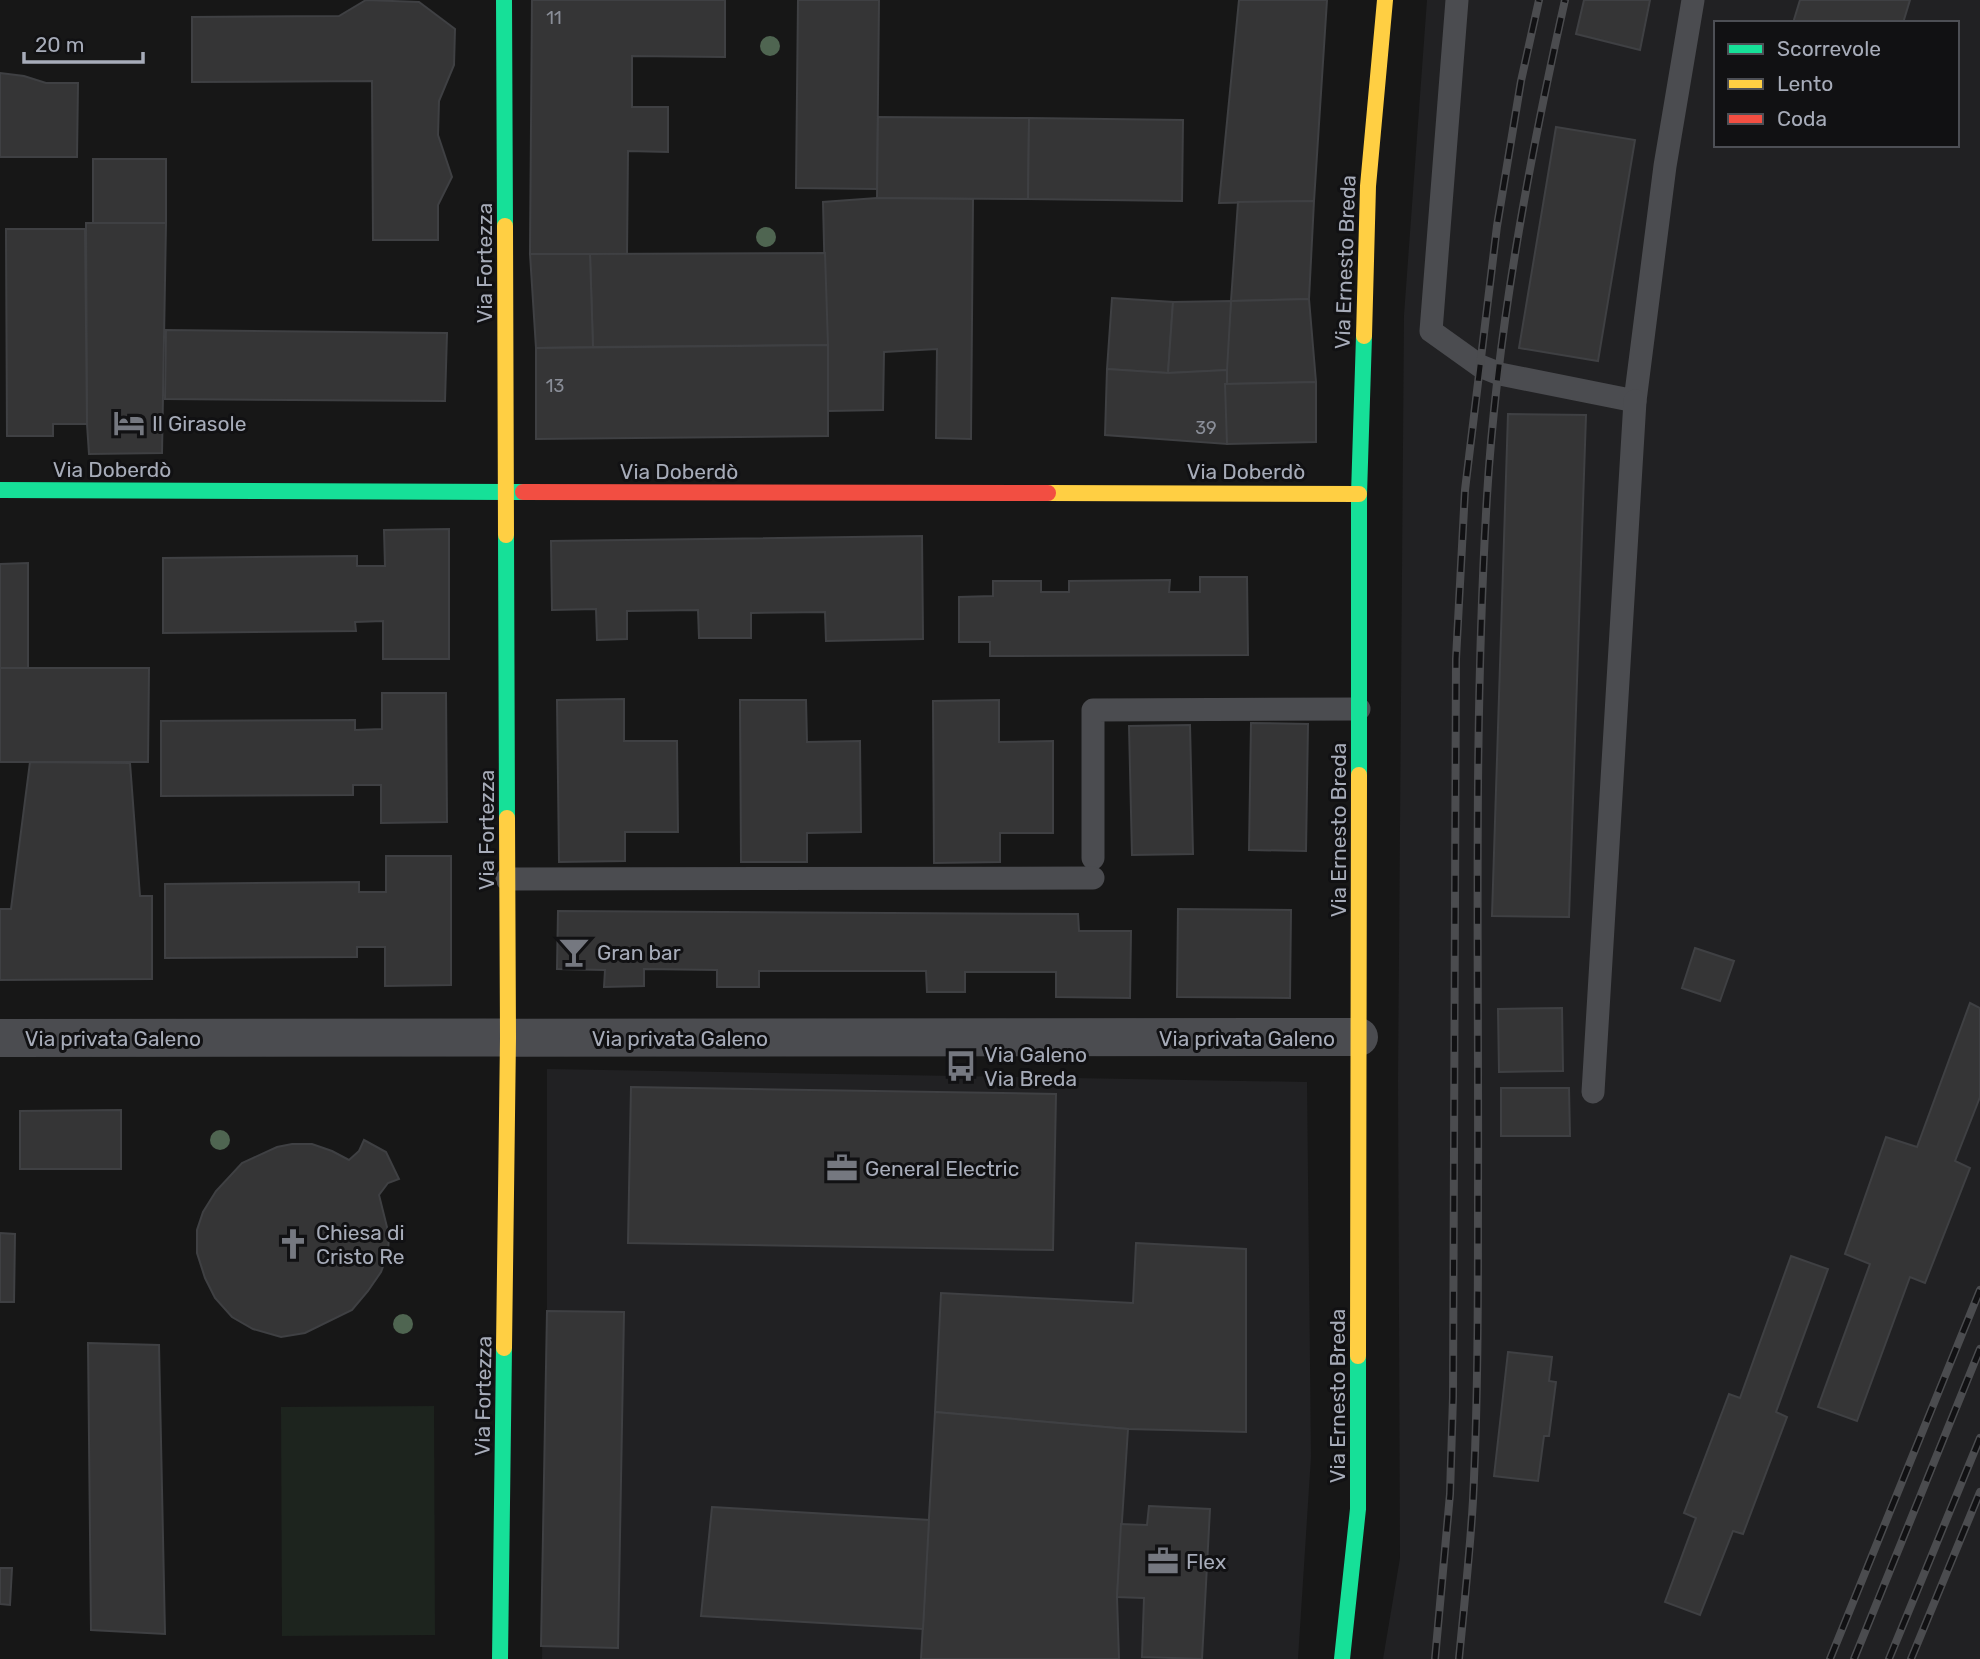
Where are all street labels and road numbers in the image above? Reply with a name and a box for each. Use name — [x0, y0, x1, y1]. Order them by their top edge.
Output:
street label: Via Ernesto Breda — [1329, 174, 1361, 350]
street label: Via Fortezza — [472, 203, 497, 323]
street label: Via Doberdò — [53, 457, 171, 482]
street label: Via Doberdò — [620, 459, 738, 484]
street label: Via Doberdò — [1187, 459, 1305, 484]
street label: Via Ernesto Breda — [1326, 743, 1351, 917]
street label: Via Fortezza — [474, 770, 499, 890]
street label: Via privata Galeno — [25, 1026, 201, 1051]
street label: Via privata Galeno — [592, 1026, 768, 1051]
street label: Via privata Galeno — [1159, 1026, 1335, 1051]
street label: Via Ernesto Breda — [1325, 1309, 1350, 1483]
street label: Via Fortezza — [469, 1336, 497, 1456]

